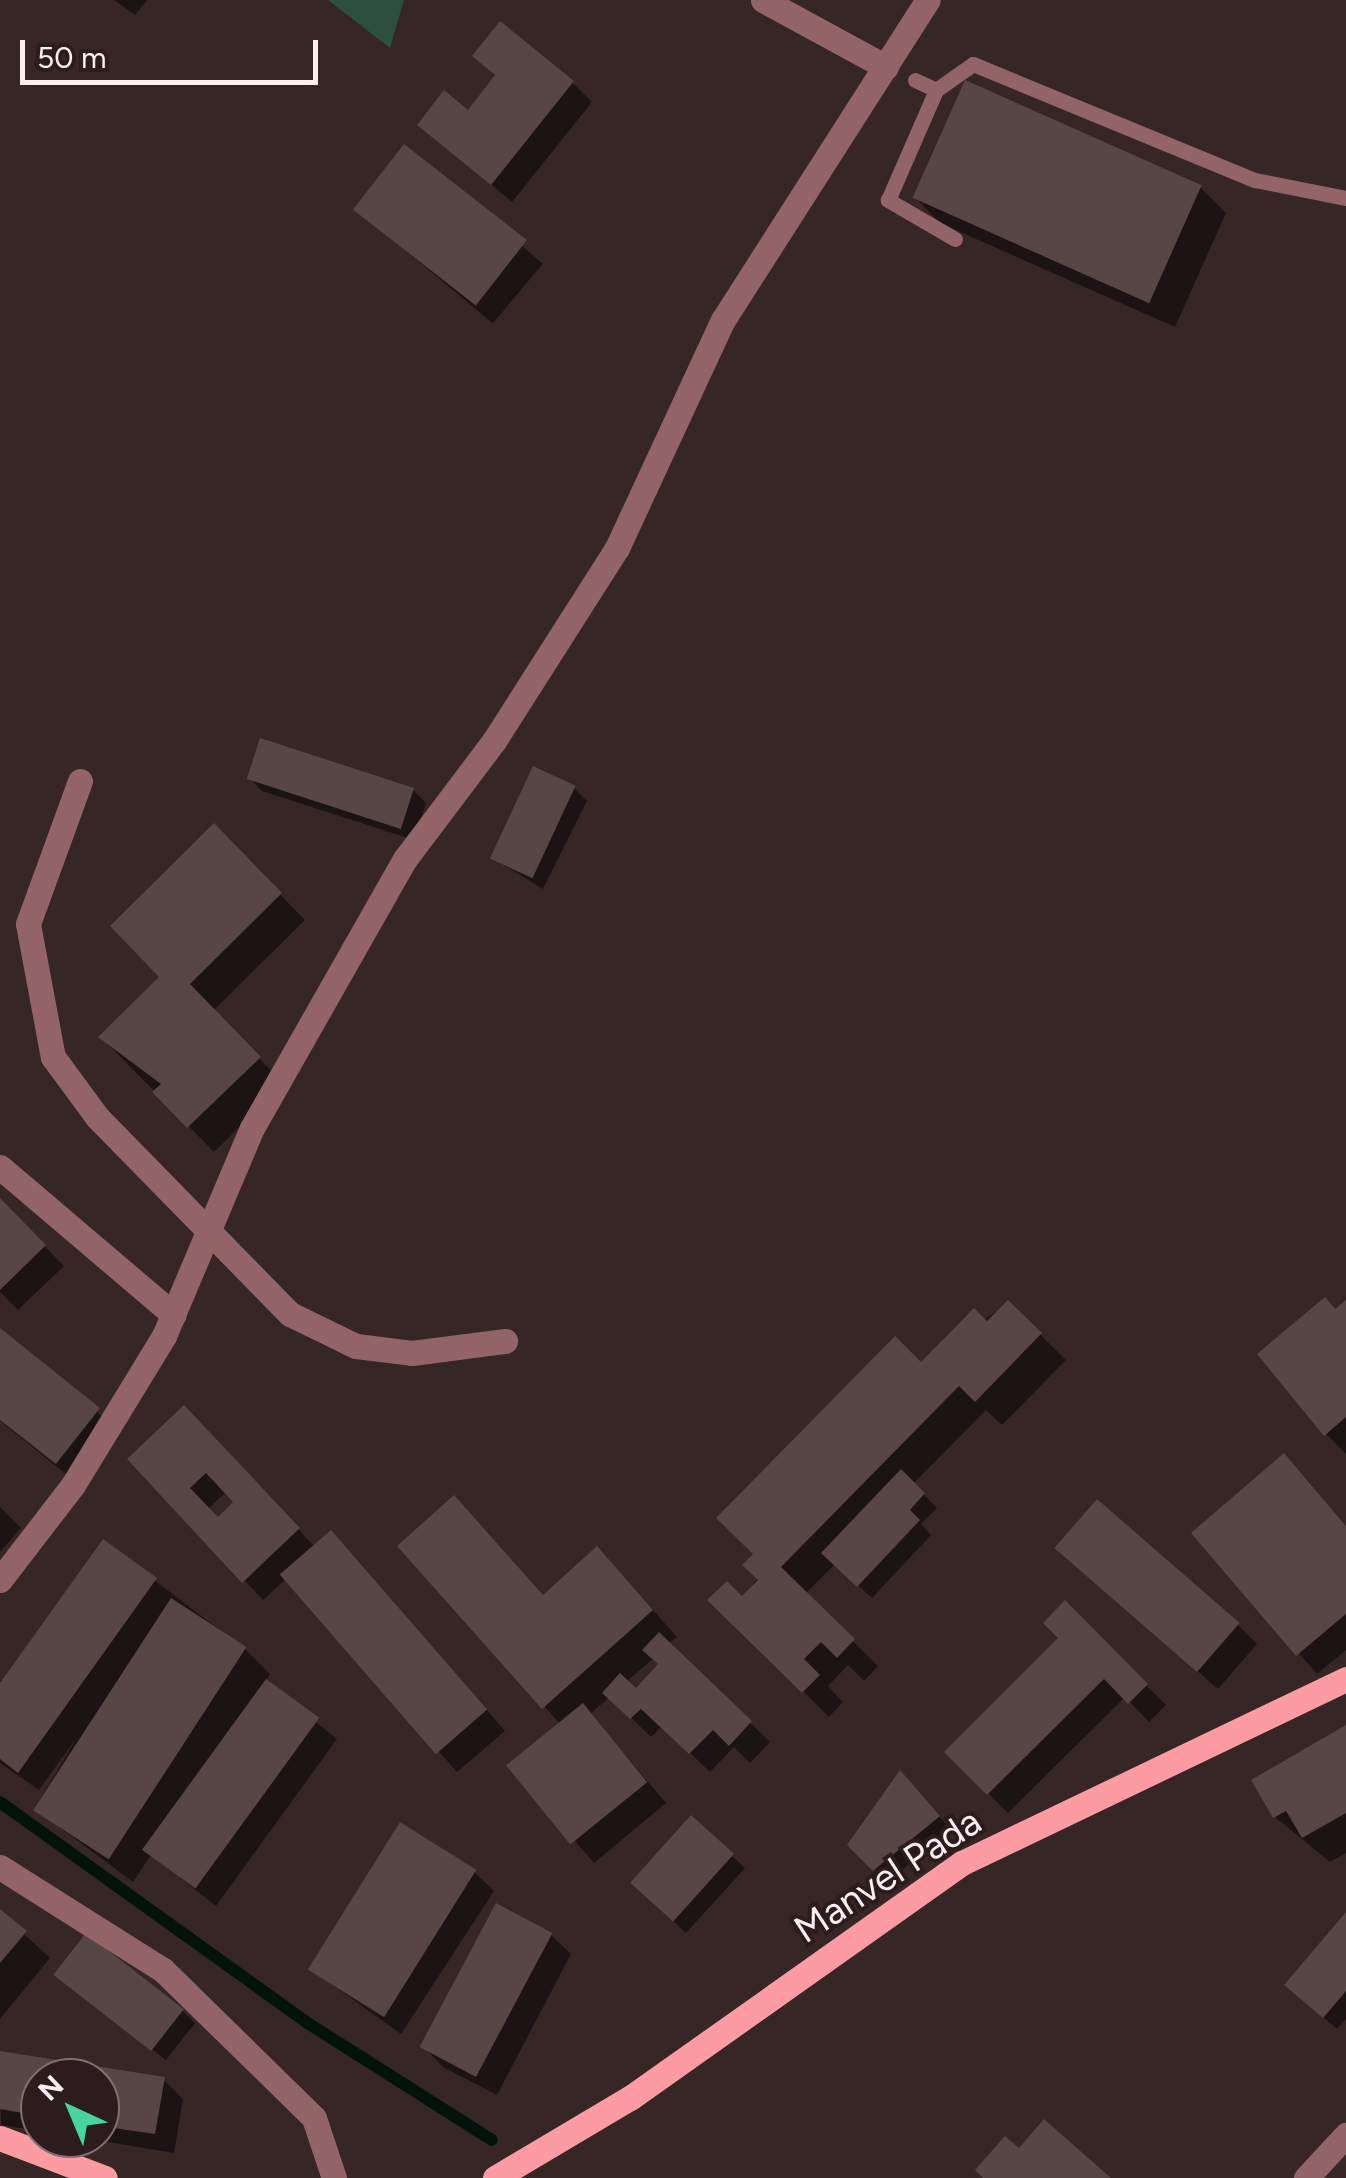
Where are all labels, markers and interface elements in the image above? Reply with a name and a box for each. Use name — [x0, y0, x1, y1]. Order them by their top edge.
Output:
scale bar — [25, 20, 322, 82]
text: 50 m — [37, 39, 106, 76]
street label: Manvel Pada — [786, 1799, 990, 1953]
north arrow — [20, 2058, 120, 2158]
text: N — [31, 2068, 70, 2108]

